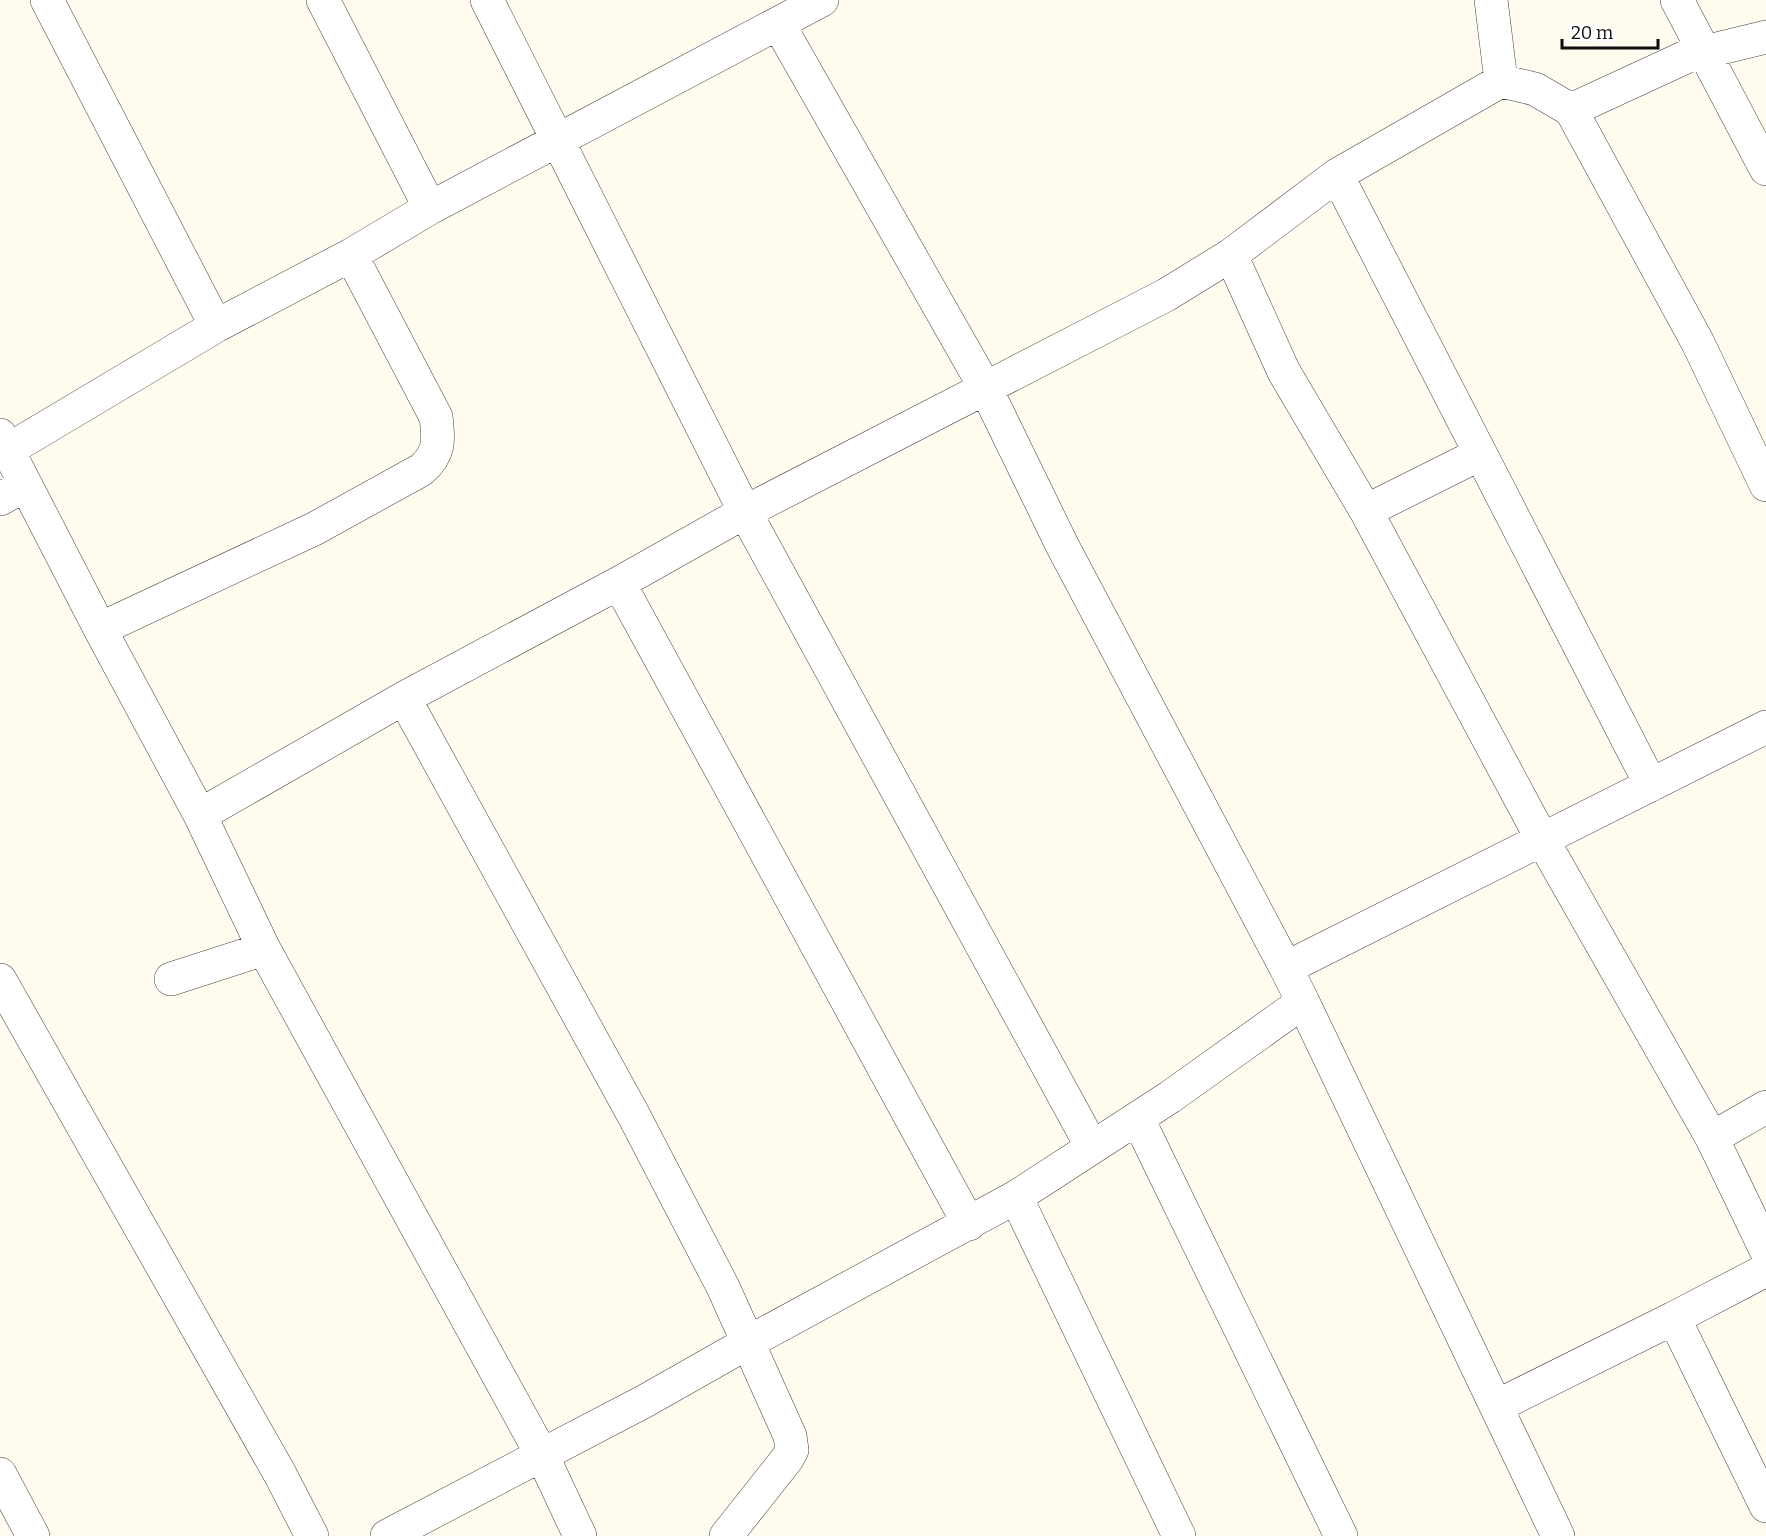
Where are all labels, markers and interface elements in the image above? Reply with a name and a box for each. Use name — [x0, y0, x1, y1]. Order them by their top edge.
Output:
scale bar — [1562, 12, 1658, 50]
text: 20 m — [1571, 22, 1613, 44]

